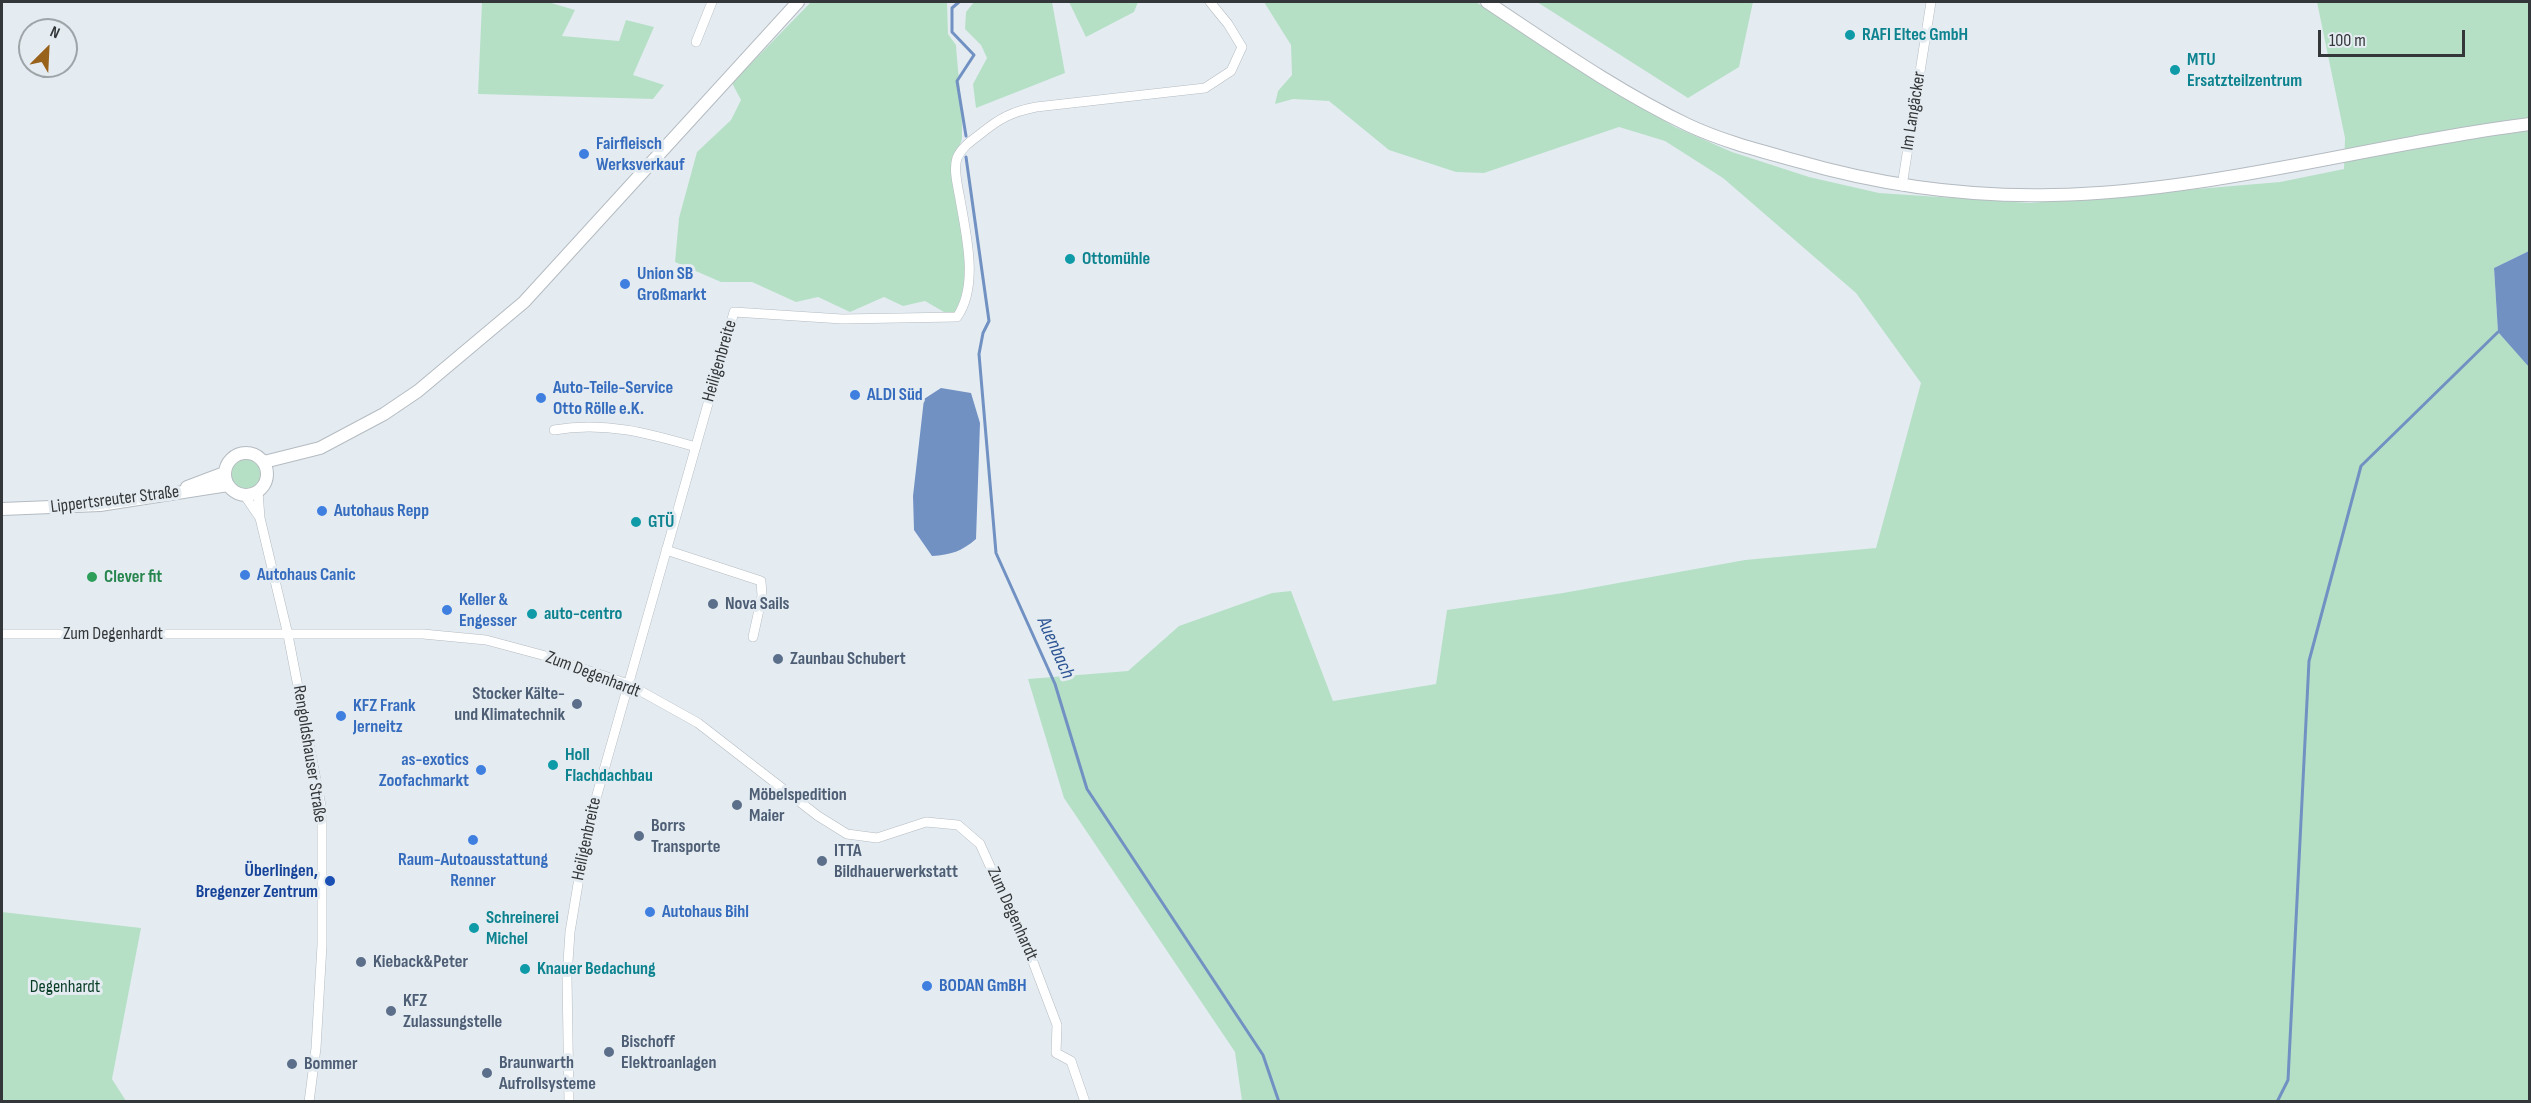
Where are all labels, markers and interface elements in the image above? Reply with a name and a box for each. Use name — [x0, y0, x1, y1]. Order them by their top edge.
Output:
north arrow — [18, 18, 78, 78]
scale bar — [2321, 18, 2468, 56]
text: N — [47, 23, 62, 43]
place label: RAFI Eltec GmbH — [1862, 24, 1968, 46]
marker: RAFI Eltec GmbH — [1843, 28, 1857, 42]
text: 100 m — [2329, 30, 2366, 51]
place label: MTU Ersatzteilzentrum — [2187, 49, 2302, 92]
marker: MTU Ersatzteilzentrum — [2168, 63, 2182, 77]
street label: Im Langäcker — [1897, 70, 1931, 152]
place label: Fairfleisch Werksverkauf — [596, 133, 685, 176]
marker: Fairfleisch Werksverkauf — [577, 147, 591, 161]
place label: Ottomühle — [1082, 248, 1150, 270]
marker: Ottomühle — [1063, 252, 1077, 266]
place label: Union SB Großmarkt — [637, 263, 706, 306]
marker: Union SB Großmarkt — [618, 277, 632, 291]
street label: Heiligenbreite — [698, 317, 742, 405]
place label: Auto-Teile-Service Otto Rölle e.K. — [553, 377, 673, 420]
place label: ALDI Süd — [867, 384, 923, 406]
marker: ALDI Süd — [848, 388, 862, 402]
marker: Auto-Teile-Service Otto Rölle e.K. — [534, 391, 548, 405]
street label: Lippertsreuter Straße — [49, 481, 181, 519]
place label: Autohaus Repp — [334, 500, 429, 522]
marker: Autohaus Repp — [315, 504, 329, 518]
place label: GTÜ — [648, 511, 674, 533]
marker: GTÜ — [629, 515, 643, 529]
place label: Autohaus Canic — [257, 564, 356, 586]
place label: Clever fit — [104, 566, 162, 588]
marker: Autohaus Canic — [238, 568, 252, 582]
marker: Clever fit — [85, 570, 99, 584]
place label: Keller & Engesser — [459, 589, 517, 632]
place label: Nova Sails — [725, 593, 789, 615]
marker: Nova Sails — [706, 597, 720, 611]
marker: Keller & Engesser — [440, 603, 454, 617]
place label: auto-centro — [544, 603, 622, 625]
marker: auto-centro — [525, 607, 539, 621]
water label: Auenbach — [1031, 613, 1079, 683]
street label: Zum Degenhardt — [63, 623, 163, 645]
street label: Zum Degenhardt — [543, 647, 643, 703]
place label: Zaunbau Schubert — [790, 648, 906, 670]
marker: Zaunbau Schubert — [771, 652, 785, 666]
place label: Stocker Kälte- und Klimatechnik — [454, 683, 565, 726]
street label: Rengoldshauser Straße — [287, 684, 331, 824]
place label: KFZ Frank Jerneitz — [353, 695, 416, 738]
marker: Stocker Kälte- und Klimatechnik — [570, 697, 584, 711]
marker: KFZ Frank Jerneitz — [334, 709, 348, 723]
place label: Holl Flachdachbau — [565, 744, 653, 786]
place label: as-exotics Zoofachmarkt — [379, 749, 469, 792]
marker: Holl Flachdachbau — [546, 758, 560, 772]
marker: as-exotics Zoofachmarkt — [474, 763, 488, 777]
place label: Möbelspedition Maier — [749, 784, 847, 826]
street label: Heiligenbreite — [568, 795, 606, 883]
marker: Möbelspedition Maier — [730, 798, 744, 812]
place label: Borrs Transporte — [651, 815, 720, 858]
marker: Borrs Transporte — [632, 829, 646, 843]
marker: Raum-Autoausstattung Renner — [466, 833, 480, 847]
place label: ITTA Bildhauerwerkstatt — [834, 840, 958, 882]
place label: Raum-Autoausstattung Renner — [398, 849, 548, 892]
marker: ITTA Bildhauerwerkstatt — [815, 854, 829, 868]
place label: Überlingen, Bregenzer Zentrum — [196, 860, 318, 902]
street label: Zum Degenhardt — [982, 864, 1042, 964]
marker: Überlingen, Bregenzer Zentrum — [323, 874, 337, 888]
place label: Autohaus Bihl — [662, 901, 749, 923]
marker: Autohaus Bihl — [643, 905, 657, 919]
place label: Schreinerei Michel — [486, 907, 559, 950]
marker: Schreinerei Michel — [467, 921, 481, 935]
place label: Kieback&Peter — [373, 951, 468, 973]
marker: Kieback&Peter — [354, 955, 368, 969]
place label: Knauer Bedachung — [537, 958, 656, 980]
marker: Knauer Bedachung — [518, 962, 532, 976]
place label: BODAN GmBH — [939, 975, 1026, 997]
park label: Degenhardt — [30, 976, 100, 998]
marker: BODAN GmBH — [920, 979, 934, 993]
place label: KFZ Zulassungstelle — [403, 990, 502, 1032]
marker: KFZ Zulassungstelle — [384, 1004, 398, 1018]
place label: Bischoff Elektroanlagen — [621, 1031, 716, 1074]
marker: Bischoff Elektroanlagen — [602, 1045, 616, 1059]
place label: Braunwarth Aufrollsysteme — [499, 1052, 596, 1094]
place label: Bommer — [304, 1053, 358, 1075]
marker: Bommer — [285, 1057, 299, 1071]
marker: Braunwarth Aufrollsysteme — [480, 1066, 494, 1080]

